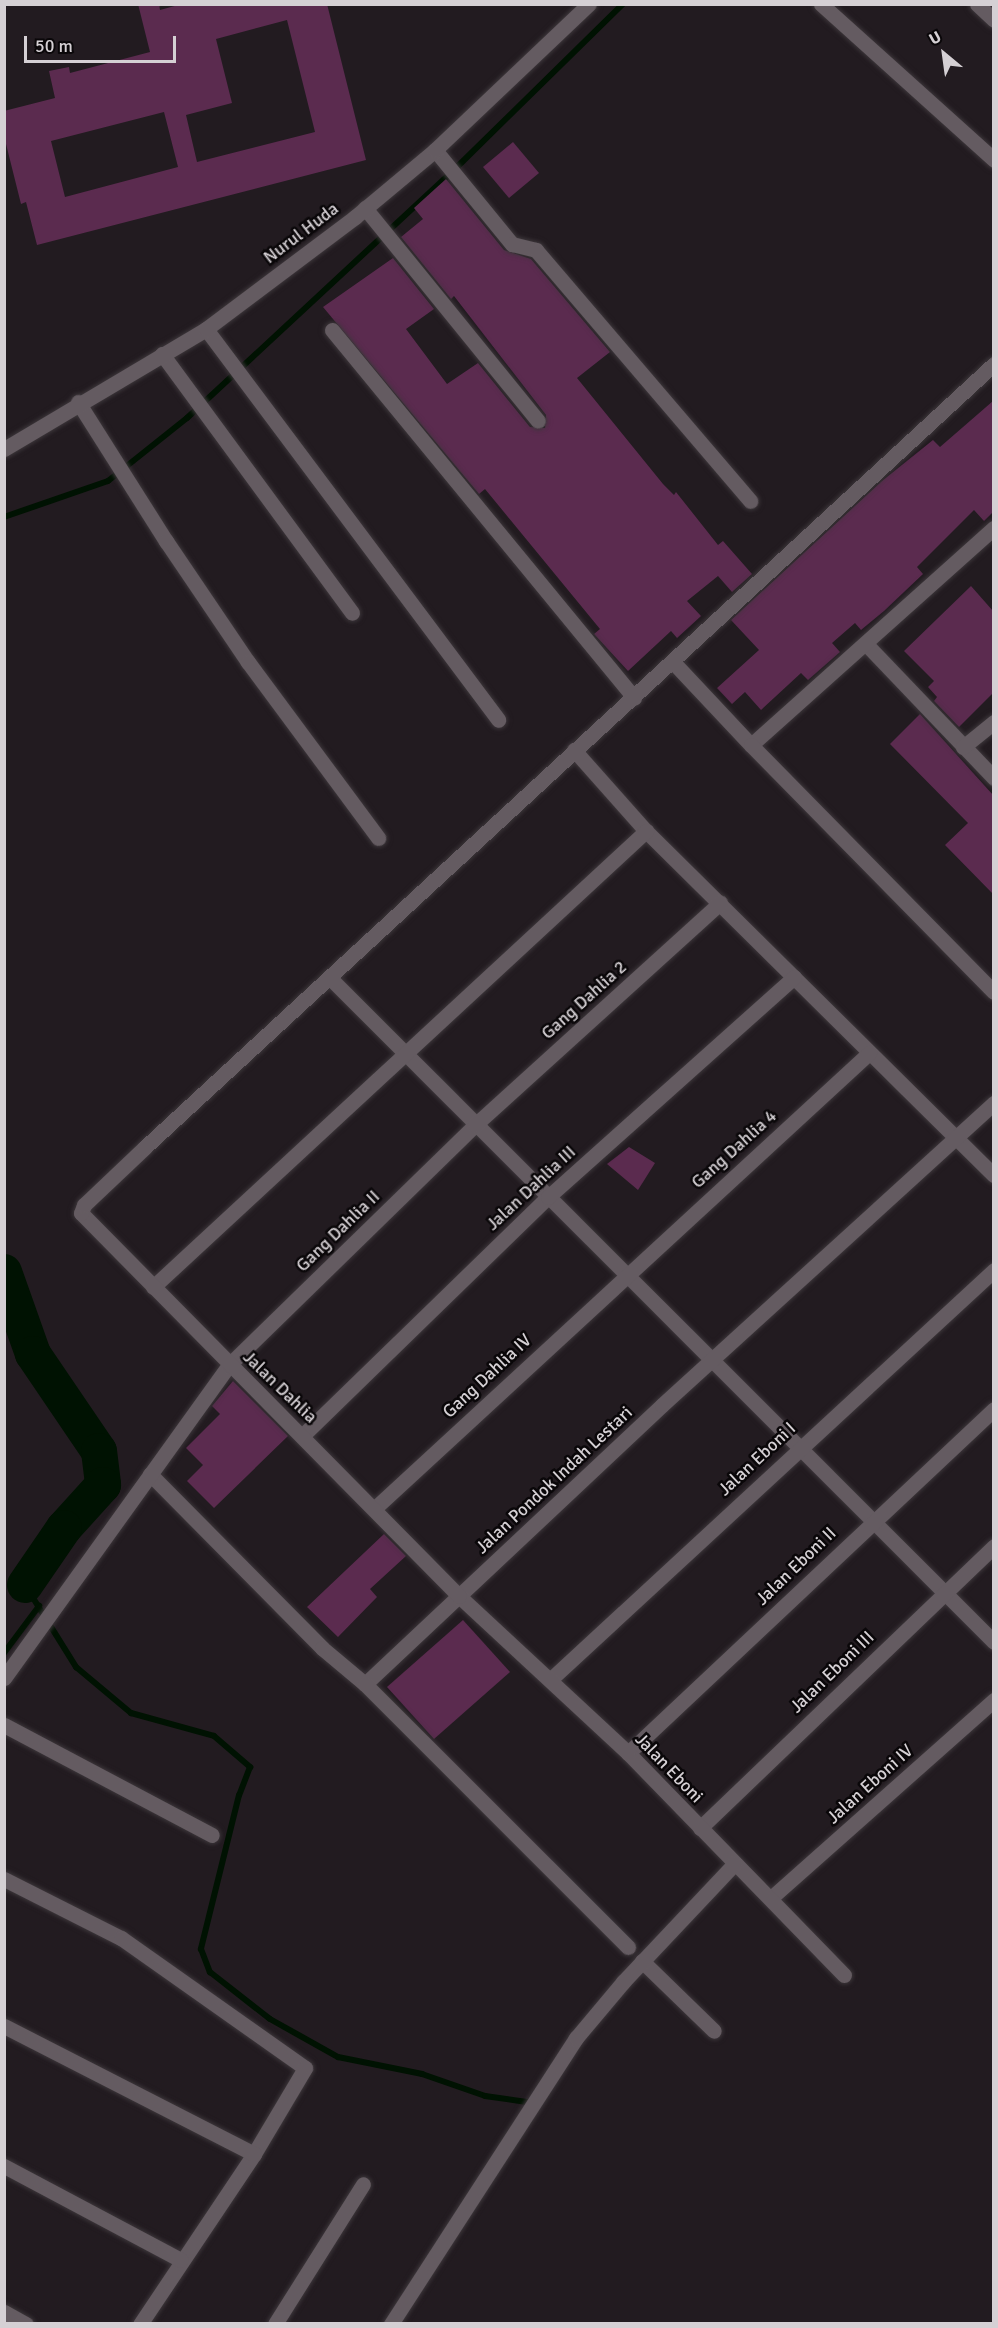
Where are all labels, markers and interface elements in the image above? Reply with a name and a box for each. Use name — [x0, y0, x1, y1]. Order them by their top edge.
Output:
scale bar — [27, 24, 178, 62]
north arrow — [914, 24, 974, 84]
text: U — [926, 27, 945, 50]
text: 50 m — [35, 35, 73, 57]
street label: Nurul Huda — [259, 198, 343, 268]
street label: Gang Dahlia 2 — [537, 956, 631, 1044]
street label: Gang Dahlia 4 — [687, 1105, 781, 1193]
street label: Jalan Dahlia III — [482, 1141, 580, 1235]
street label: Gang Dahlia II — [292, 1186, 384, 1276]
street label: Gang Dahlia IV — [438, 1330, 536, 1422]
street label: Jalan Dahlia — [238, 1346, 322, 1428]
street label: Jalan Pondok Indah Lestari — [471, 1402, 637, 1558]
street label: Jalan Eboni I — [714, 1418, 800, 1500]
street label: Jalan Eboni II — [751, 1522, 841, 1610]
street label: Jalan Eboni III — [785, 1627, 879, 1717]
street label: Jalan Eboni — [630, 1729, 708, 1807]
street label: Jalan Eboni IV — [823, 1740, 917, 1828]

